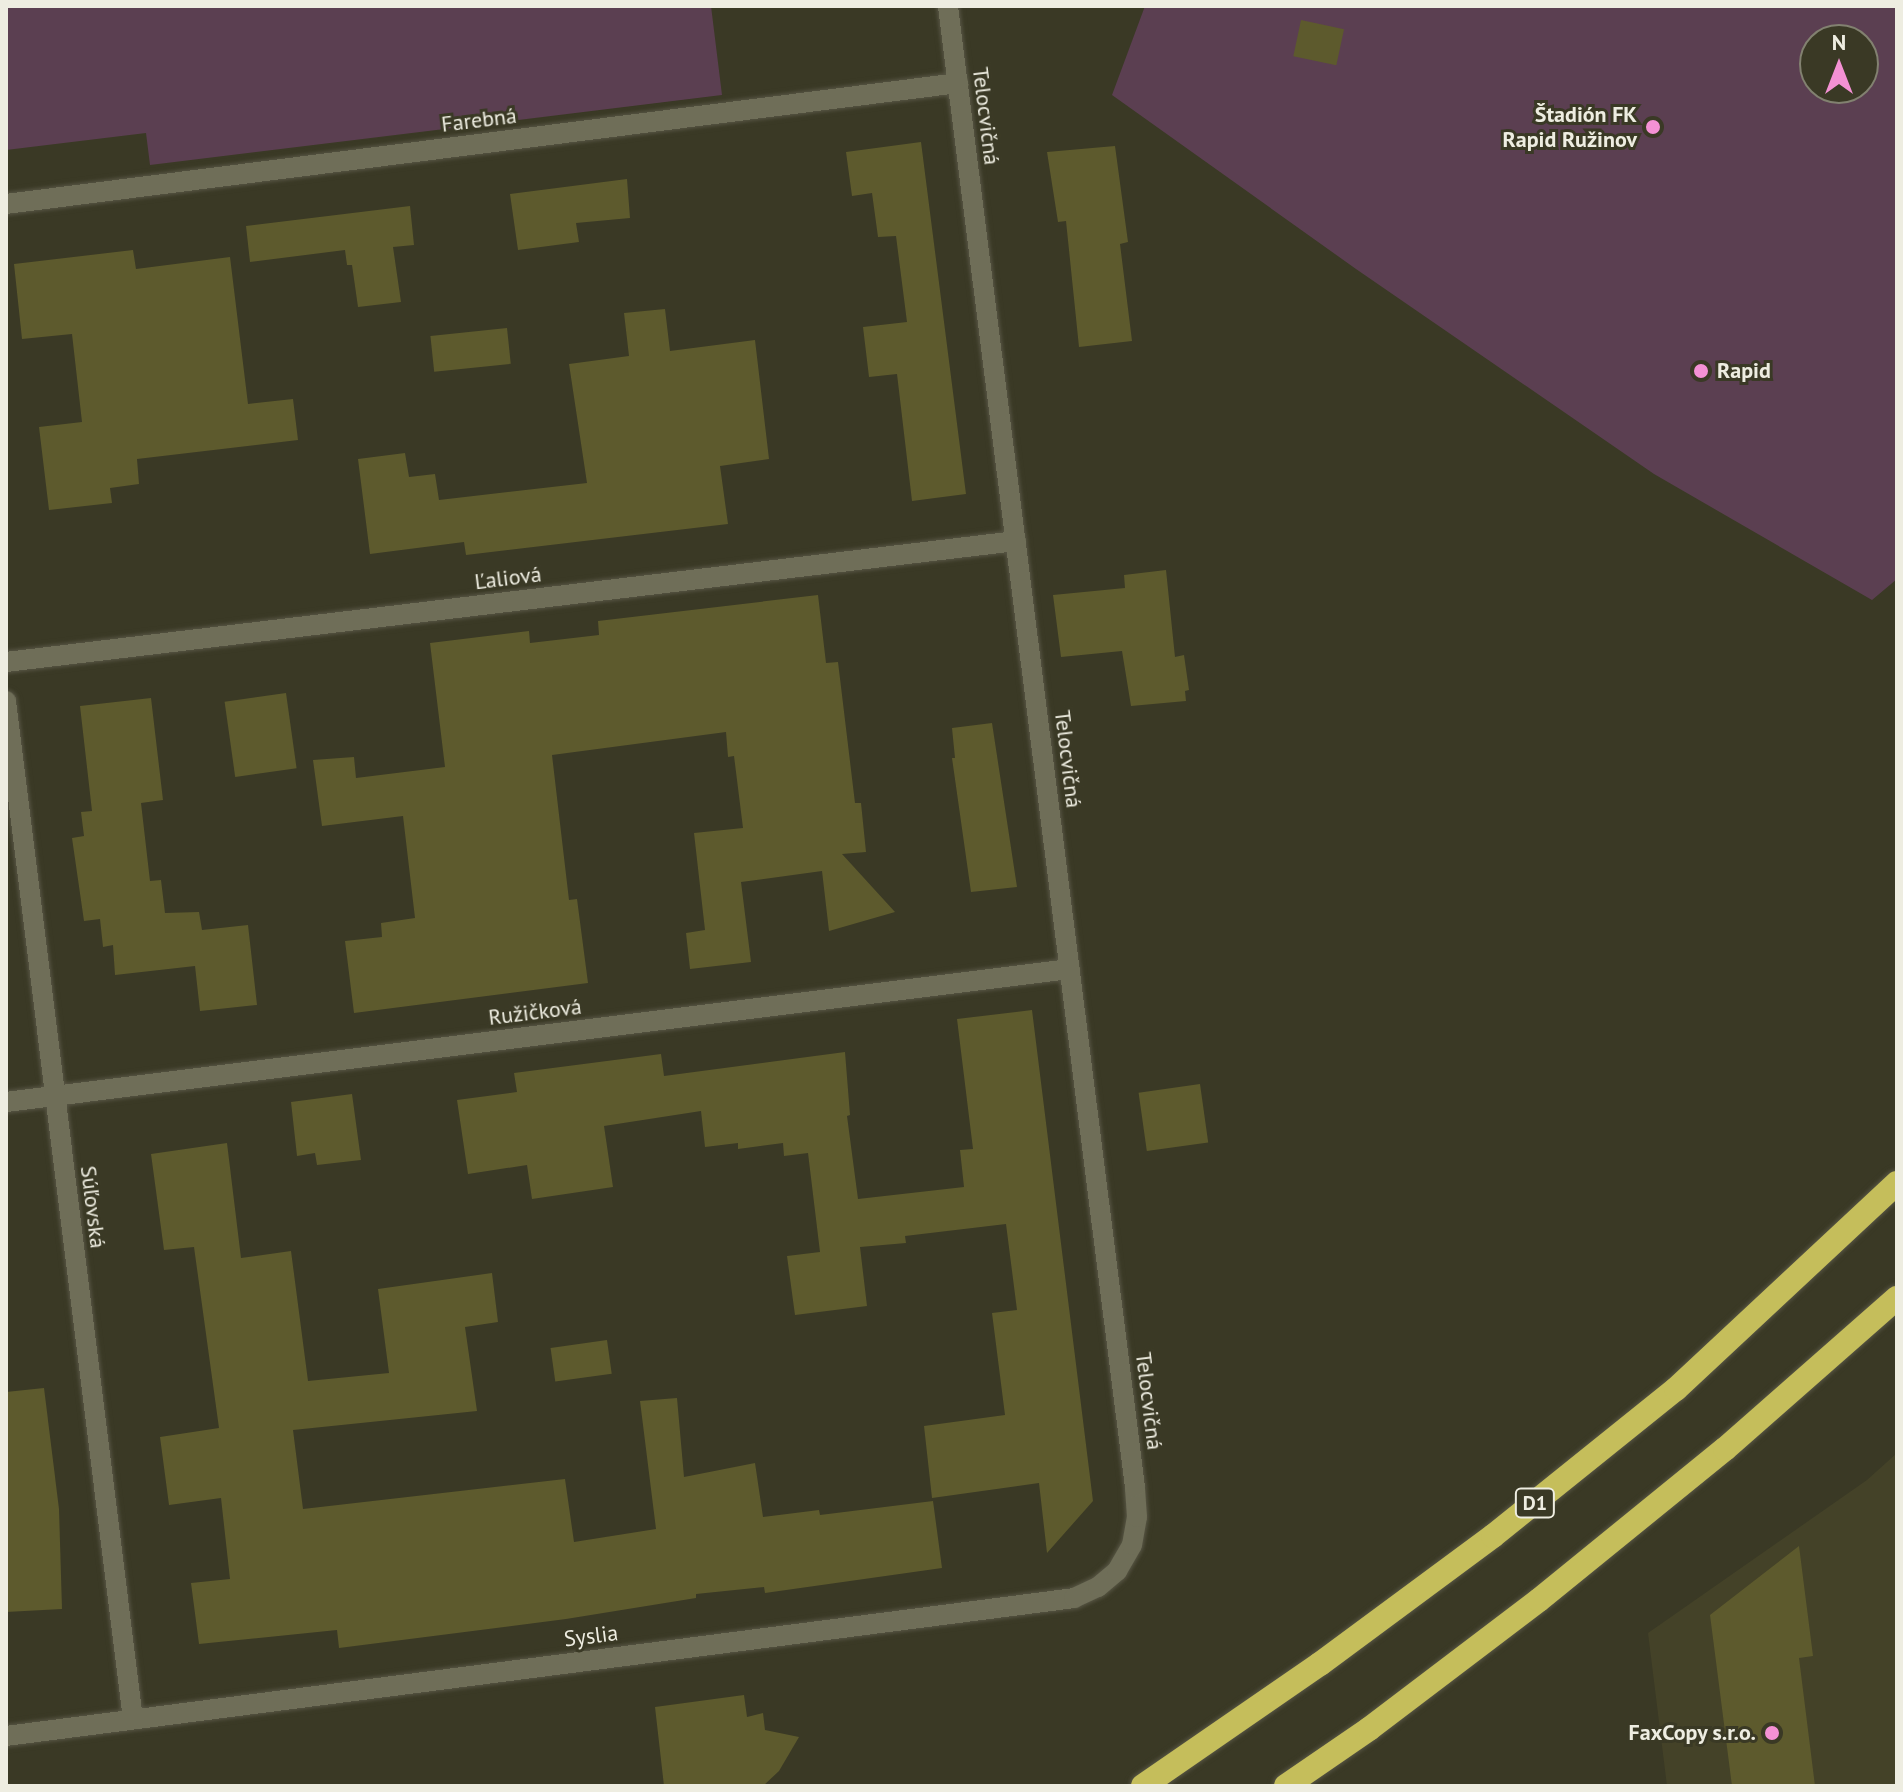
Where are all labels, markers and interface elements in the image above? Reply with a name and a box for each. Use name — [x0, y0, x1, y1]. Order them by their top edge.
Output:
north arrow — [1799, 24, 1879, 104]
text: N — [1832, 28, 1846, 56]
street label: Telocvičná — [967, 66, 1005, 166]
place label: Štadión FK Rapid Ružinov — [1503, 101, 1637, 152]
street label: Farebná — [440, 102, 518, 138]
marker: Štadión FK Rapid Ružinov — [1644, 118, 1662, 136]
place label: Rapid — [1717, 358, 1771, 384]
marker: Rapid — [1692, 362, 1710, 380]
street label: Ľaliová — [473, 561, 543, 595]
street label: Telocvičná — [1049, 709, 1087, 809]
street label: Ružičková — [487, 993, 583, 1031]
street label: Súľovská — [75, 1164, 111, 1250]
street label: Telocvičná — [1130, 1351, 1168, 1451]
road number: D1 — [1513, 1487, 1557, 1519]
street label: Syslia — [562, 1620, 620, 1652]
place label: FaxCopy s.r.o. — [1628, 1720, 1756, 1746]
marker: FaxCopy s.r.o. — [1763, 1724, 1781, 1742]

